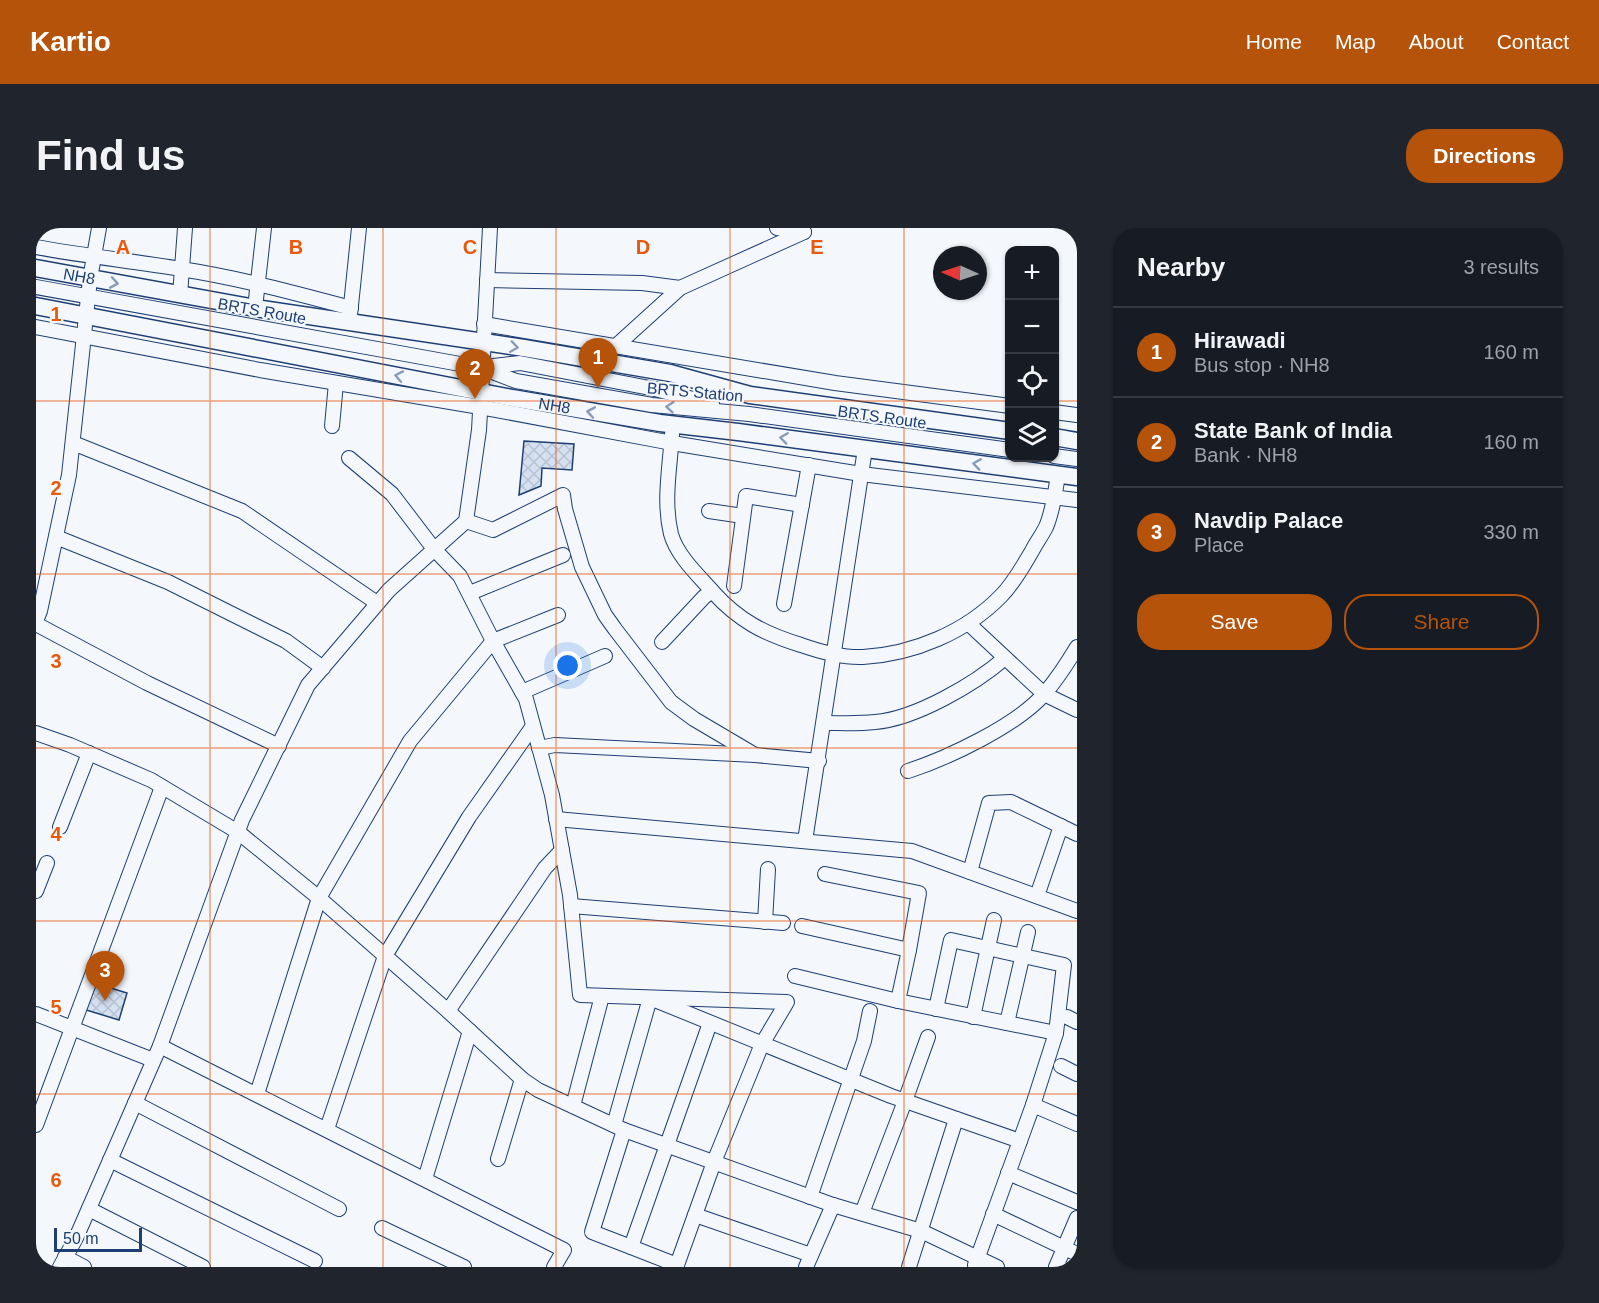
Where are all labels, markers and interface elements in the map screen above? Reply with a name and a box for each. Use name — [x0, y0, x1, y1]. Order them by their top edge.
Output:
text: Kartio — [30, 26, 111, 57]
text: Home — [1246, 30, 1302, 53]
text: Map — [1335, 30, 1376, 53]
text: About — [1409, 30, 1464, 53]
text: Contact — [1497, 30, 1569, 53]
button: Directions — [1406, 129, 1563, 183]
text: Find us — [36, 132, 185, 179]
text: A — [116, 236, 130, 258]
text: B — [289, 236, 303, 258]
text: C — [463, 236, 477, 258]
text: D — [636, 236, 650, 258]
text: E — [810, 236, 824, 258]
north arrow — [933, 246, 987, 300]
map controls — [1005, 246, 1059, 462]
button: + — [1005, 246, 1059, 300]
text: Nearby — [1137, 252, 1225, 282]
text: 3 results — [1463, 256, 1539, 278]
street label: NH8 — [62, 265, 97, 287]
one-way arrow — [109, 276, 119, 289]
street label: BRTS Route — [216, 295, 308, 327]
button: − — [1005, 300, 1059, 354]
text: 1 — [50, 303, 62, 325]
text: Hirawadi — [1194, 328, 1286, 353]
pin: 1 — [578, 338, 618, 388]
one-way arrow — [509, 340, 519, 352]
text: 1 — [1151, 341, 1162, 363]
text: 160 m — [1483, 341, 1539, 363]
pin: 2 — [456, 350, 494, 399]
button: locate — [1005, 354, 1059, 408]
text: Bus stop · NH8 — [1194, 354, 1330, 376]
one-way arrow — [394, 370, 404, 383]
street label: BRTS Station — [646, 379, 744, 405]
street label: NH8 — [537, 394, 572, 416]
one-way arrow — [666, 401, 675, 414]
street label: BRTS Route — [836, 402, 928, 432]
one-way arrow — [586, 406, 596, 418]
button: layers — [1005, 408, 1059, 462]
text: State Bank of India — [1194, 418, 1392, 443]
text: 2 — [1151, 431, 1162, 453]
text: 160 m — [1483, 431, 1539, 453]
one-way arrow — [780, 432, 789, 445]
text: Bank · NH8 — [1194, 444, 1297, 466]
one-way arrow — [973, 458, 982, 470]
text: 2 — [50, 477, 62, 499]
text: Navdip Palace — [1194, 508, 1343, 533]
text: 3 — [1151, 521, 1162, 543]
text: 330 m — [1483, 521, 1539, 543]
text: Place — [1194, 534, 1244, 556]
button: Save — [1137, 594, 1332, 650]
button: Share — [1344, 594, 1539, 650]
text: 3 — [50, 650, 62, 672]
your location — [553, 651, 582, 680]
text: 4 — [50, 823, 62, 845]
pin: 3 — [86, 952, 124, 1001]
text: 5 — [50, 996, 62, 1018]
text: 6 — [50, 1169, 62, 1191]
scale bar — [54, 1225, 142, 1252]
text: 50 m — [63, 1230, 99, 1247]

